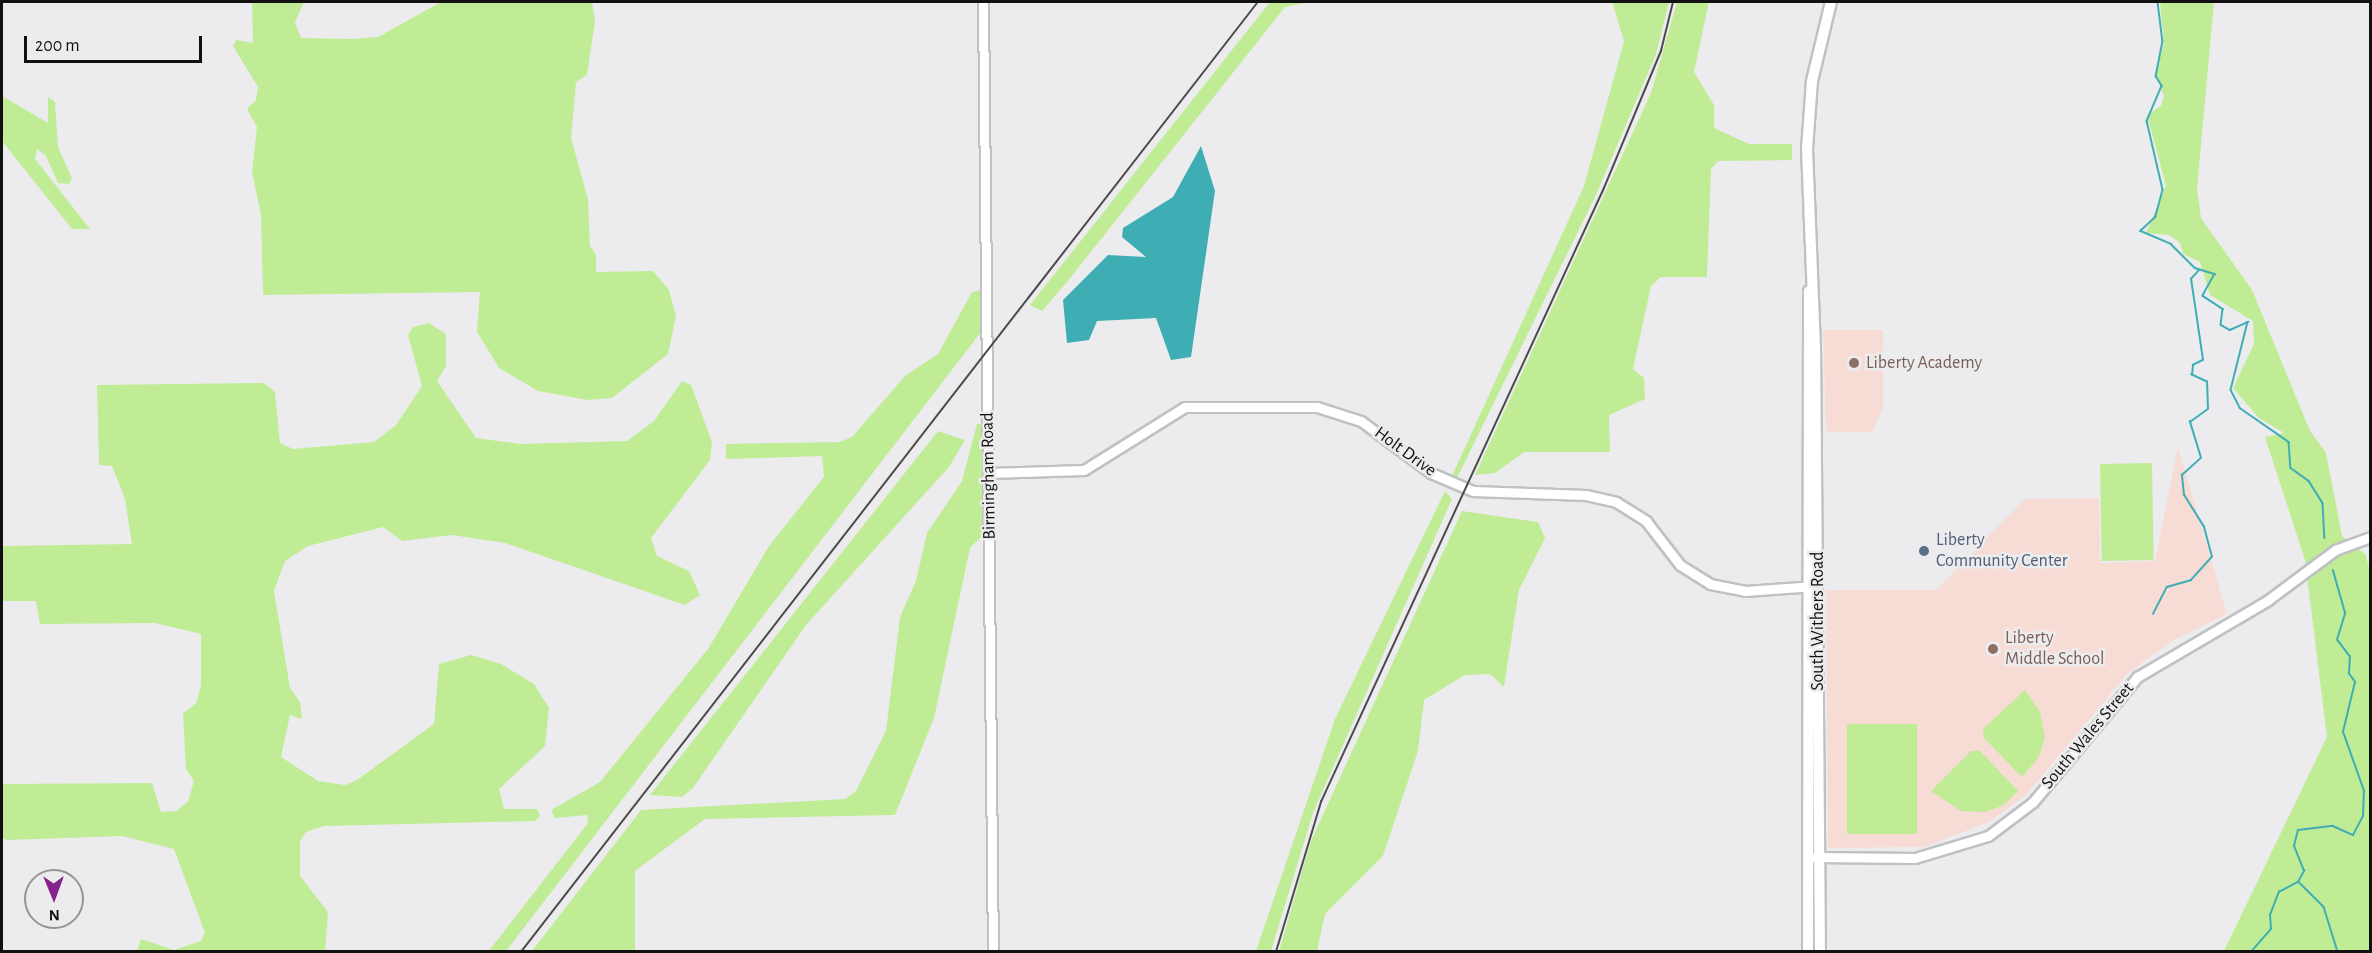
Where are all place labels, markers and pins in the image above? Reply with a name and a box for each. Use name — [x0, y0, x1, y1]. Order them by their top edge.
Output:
place label: Liberty Academy — [1866, 352, 1982, 374]
marker: Liberty Academy — [1847, 356, 1861, 370]
place label: Liberty Community Center — [1936, 530, 2068, 572]
marker: Liberty Community Center — [1917, 544, 1931, 558]
place label: Liberty Middle School — [2005, 628, 2104, 670]
marker: Liberty Middle School — [1986, 642, 2000, 656]

